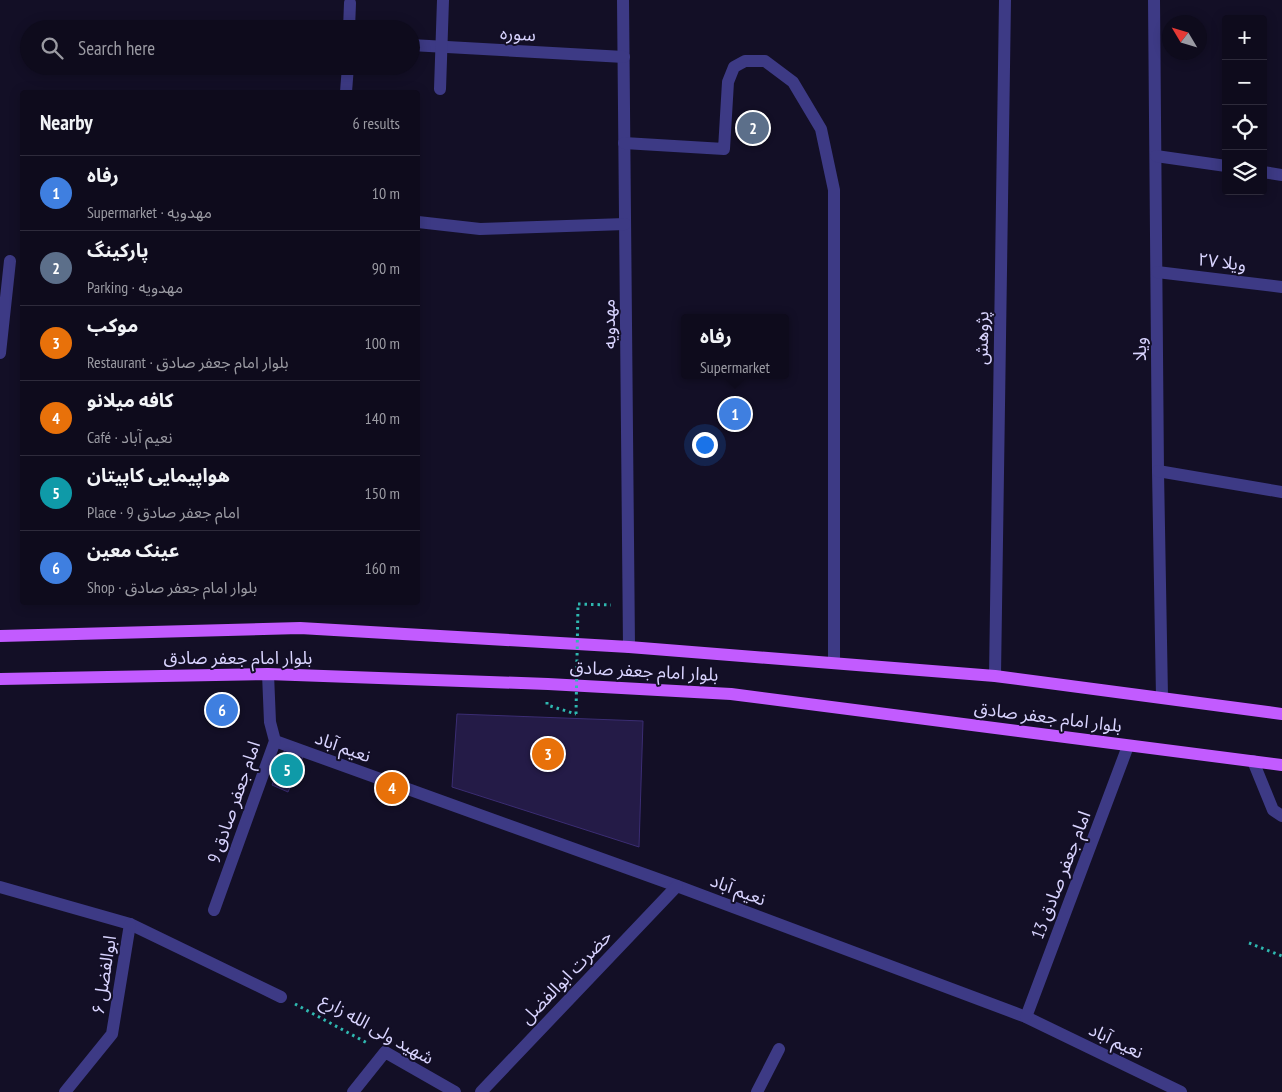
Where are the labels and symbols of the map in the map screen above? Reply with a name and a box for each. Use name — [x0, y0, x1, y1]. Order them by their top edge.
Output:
north arrow — [1162, 15, 1207, 60]
street label: سوره — [500, 21, 537, 46]
pin: 2 — [737, 109, 769, 147]
street label: ویلا ۲۷ — [1197, 247, 1248, 276]
street label: مهدویه — [597, 299, 620, 349]
street label: پژوهش — [970, 311, 994, 365]
street label: ویلا — [1128, 337, 1151, 361]
pin: 1 — [719, 395, 751, 433]
your location — [692, 432, 718, 458]
street label: بلوار امام جعفر صادق — [164, 646, 312, 672]
street label: بلوار امام جعفر صادق — [569, 655, 719, 689]
pin: 6 — [206, 691, 238, 729]
street label: بلوار امام جعفر صادق — [972, 696, 1123, 740]
street label: نعیم آباد — [311, 726, 374, 769]
pin: 3 — [532, 735, 564, 773]
street label: امام جعفر صادق 9 — [202, 738, 268, 867]
pin: 5 — [271, 751, 303, 789]
pin: 4 — [376, 769, 408, 807]
street label: امام جعفر صادق 13 — [1026, 808, 1098, 943]
street label: نعیم آباد — [706, 868, 769, 912]
street label: حضرت ابوالفضل — [515, 925, 616, 1029]
street label: ابوالفضل ۶ — [86, 934, 121, 1016]
street label: شهید ولی الله زارع — [315, 988, 438, 1072]
street label: نعیم آباد — [1084, 1018, 1147, 1065]

